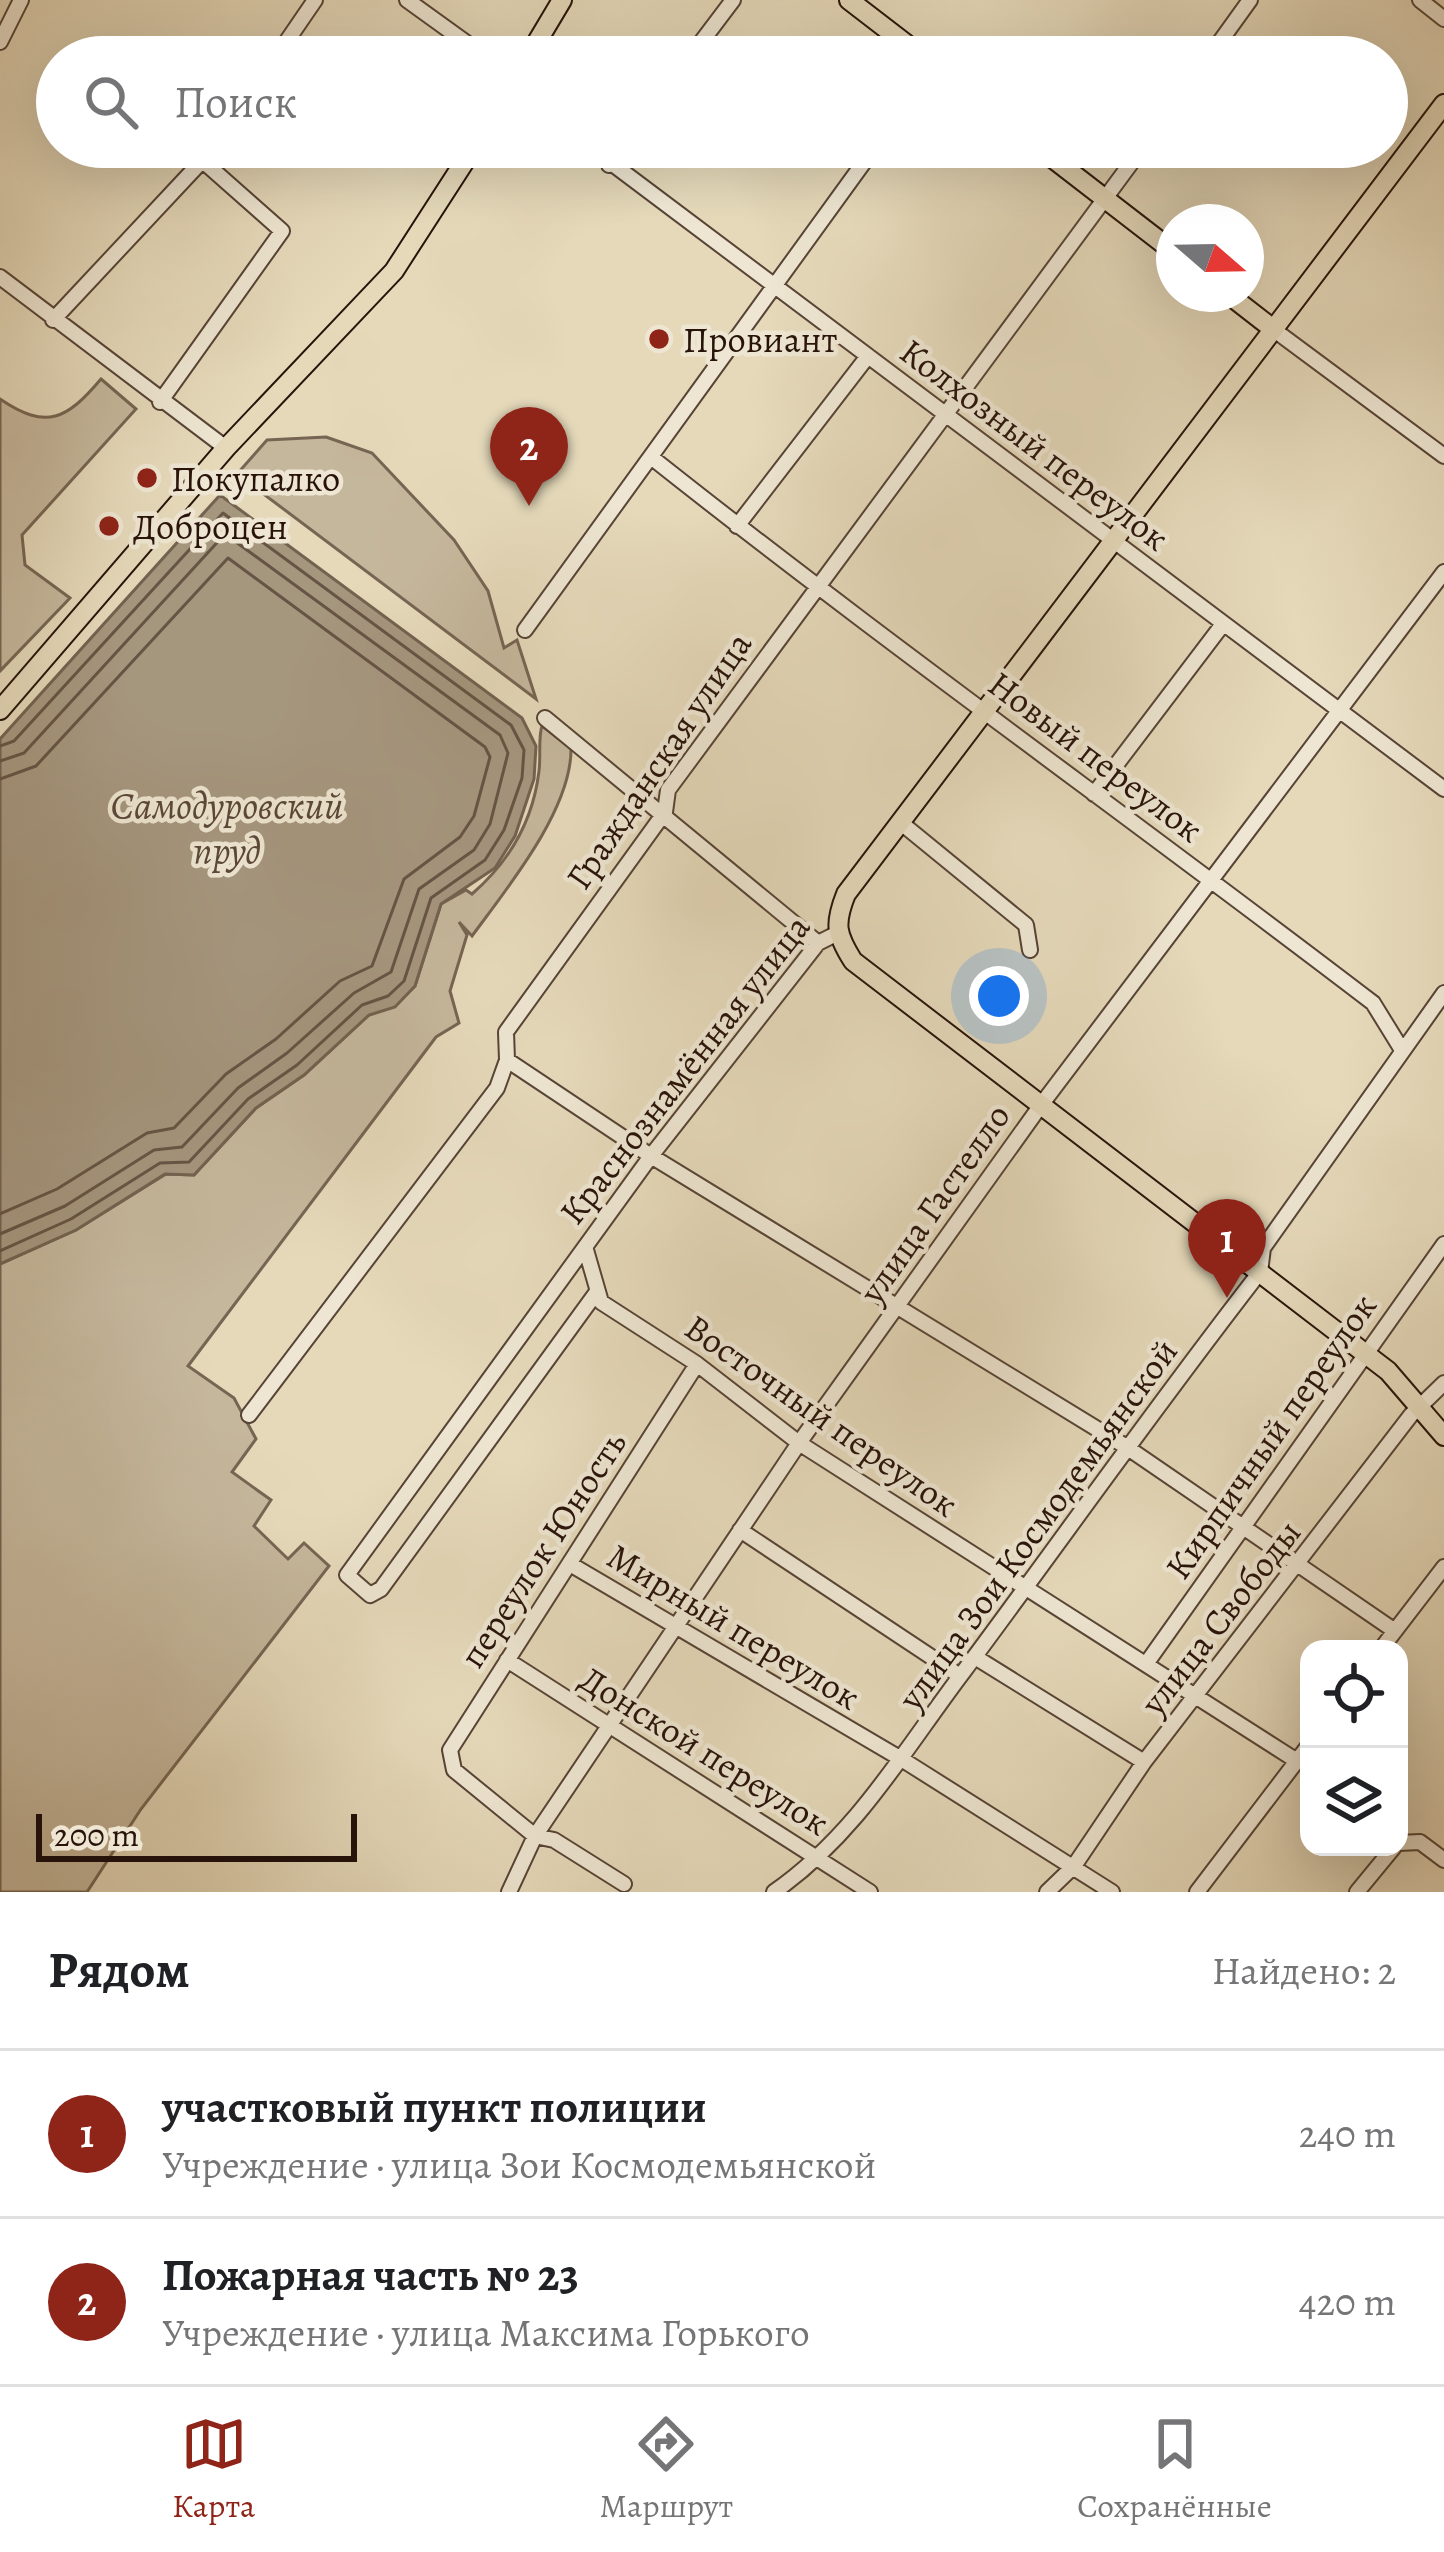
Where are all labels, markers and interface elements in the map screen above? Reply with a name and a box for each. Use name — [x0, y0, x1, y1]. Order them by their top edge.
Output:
search box — [36, 36, 1408, 168]
icon: search — [78, 69, 144, 135]
text: Поиск — [174, 71, 297, 133]
north arrow — [1156, 204, 1264, 312]
place label: Провиант — [683, 315, 837, 364]
marker: Провиант — [646, 326, 672, 352]
street label: Колхозный переулок — [890, 327, 1179, 562]
pin: 2 — [490, 407, 568, 506]
place label: Покупалко — [171, 454, 340, 503]
marker: Покупалко — [134, 465, 160, 491]
place label: Доброцен — [133, 502, 288, 551]
marker: Доброцен — [96, 513, 122, 539]
street label: Гражданская улица — [554, 622, 763, 899]
street label: Новый переулок — [978, 659, 1213, 853]
water label: Самодуровский пруд — [111, 779, 343, 877]
street label: Краснознамённая улица — [548, 904, 821, 1235]
your location — [969, 966, 1029, 1026]
street label: улица Гастелло — [847, 1094, 1021, 1314]
pin: 1 — [1188, 1199, 1266, 1298]
street label: Кирпичный переулок — [1153, 1284, 1387, 1589]
street label: Восточный переулок — [675, 1303, 968, 1528]
street label: улица Зои Космодемьянской — [886, 1329, 1189, 1720]
street label: переулок Юность — [448, 1421, 637, 1677]
street label: улица Свободы — [1128, 1510, 1312, 1726]
street label: Мирный переулок — [598, 1532, 869, 1721]
map controls — [1300, 1640, 1408, 1856]
button: locate — [1300, 1640, 1408, 1748]
street label: Донской переулок — [571, 1654, 839, 1847]
button: layers — [1300, 1748, 1408, 1856]
scale bar — [36, 1808, 357, 1861]
text: 200 m — [54, 1812, 139, 1857]
text: Рядом — [48, 1935, 190, 2005]
text: Найдено: 2 — [1212, 1944, 1396, 1997]
text: участковый пункт полиции — [162, 2076, 707, 2138]
text: 1 — [80, 2107, 94, 2160]
text: 240 m — [1299, 2107, 1396, 2160]
text: Учреждение · улица Зои Космодемьянской — [162, 2138, 876, 2191]
text: Пожарная часть № 23 — [162, 2244, 579, 2306]
text: 2 — [78, 2275, 96, 2328]
text: 420 m — [1299, 2275, 1396, 2328]
text: Учреждение · улица Максима Горького — [162, 2306, 810, 2359]
tab: Карта — [172, 2411, 255, 2528]
tab: Маршрут — [600, 2411, 733, 2528]
tab: Сохранённые — [1077, 2411, 1272, 2528]

